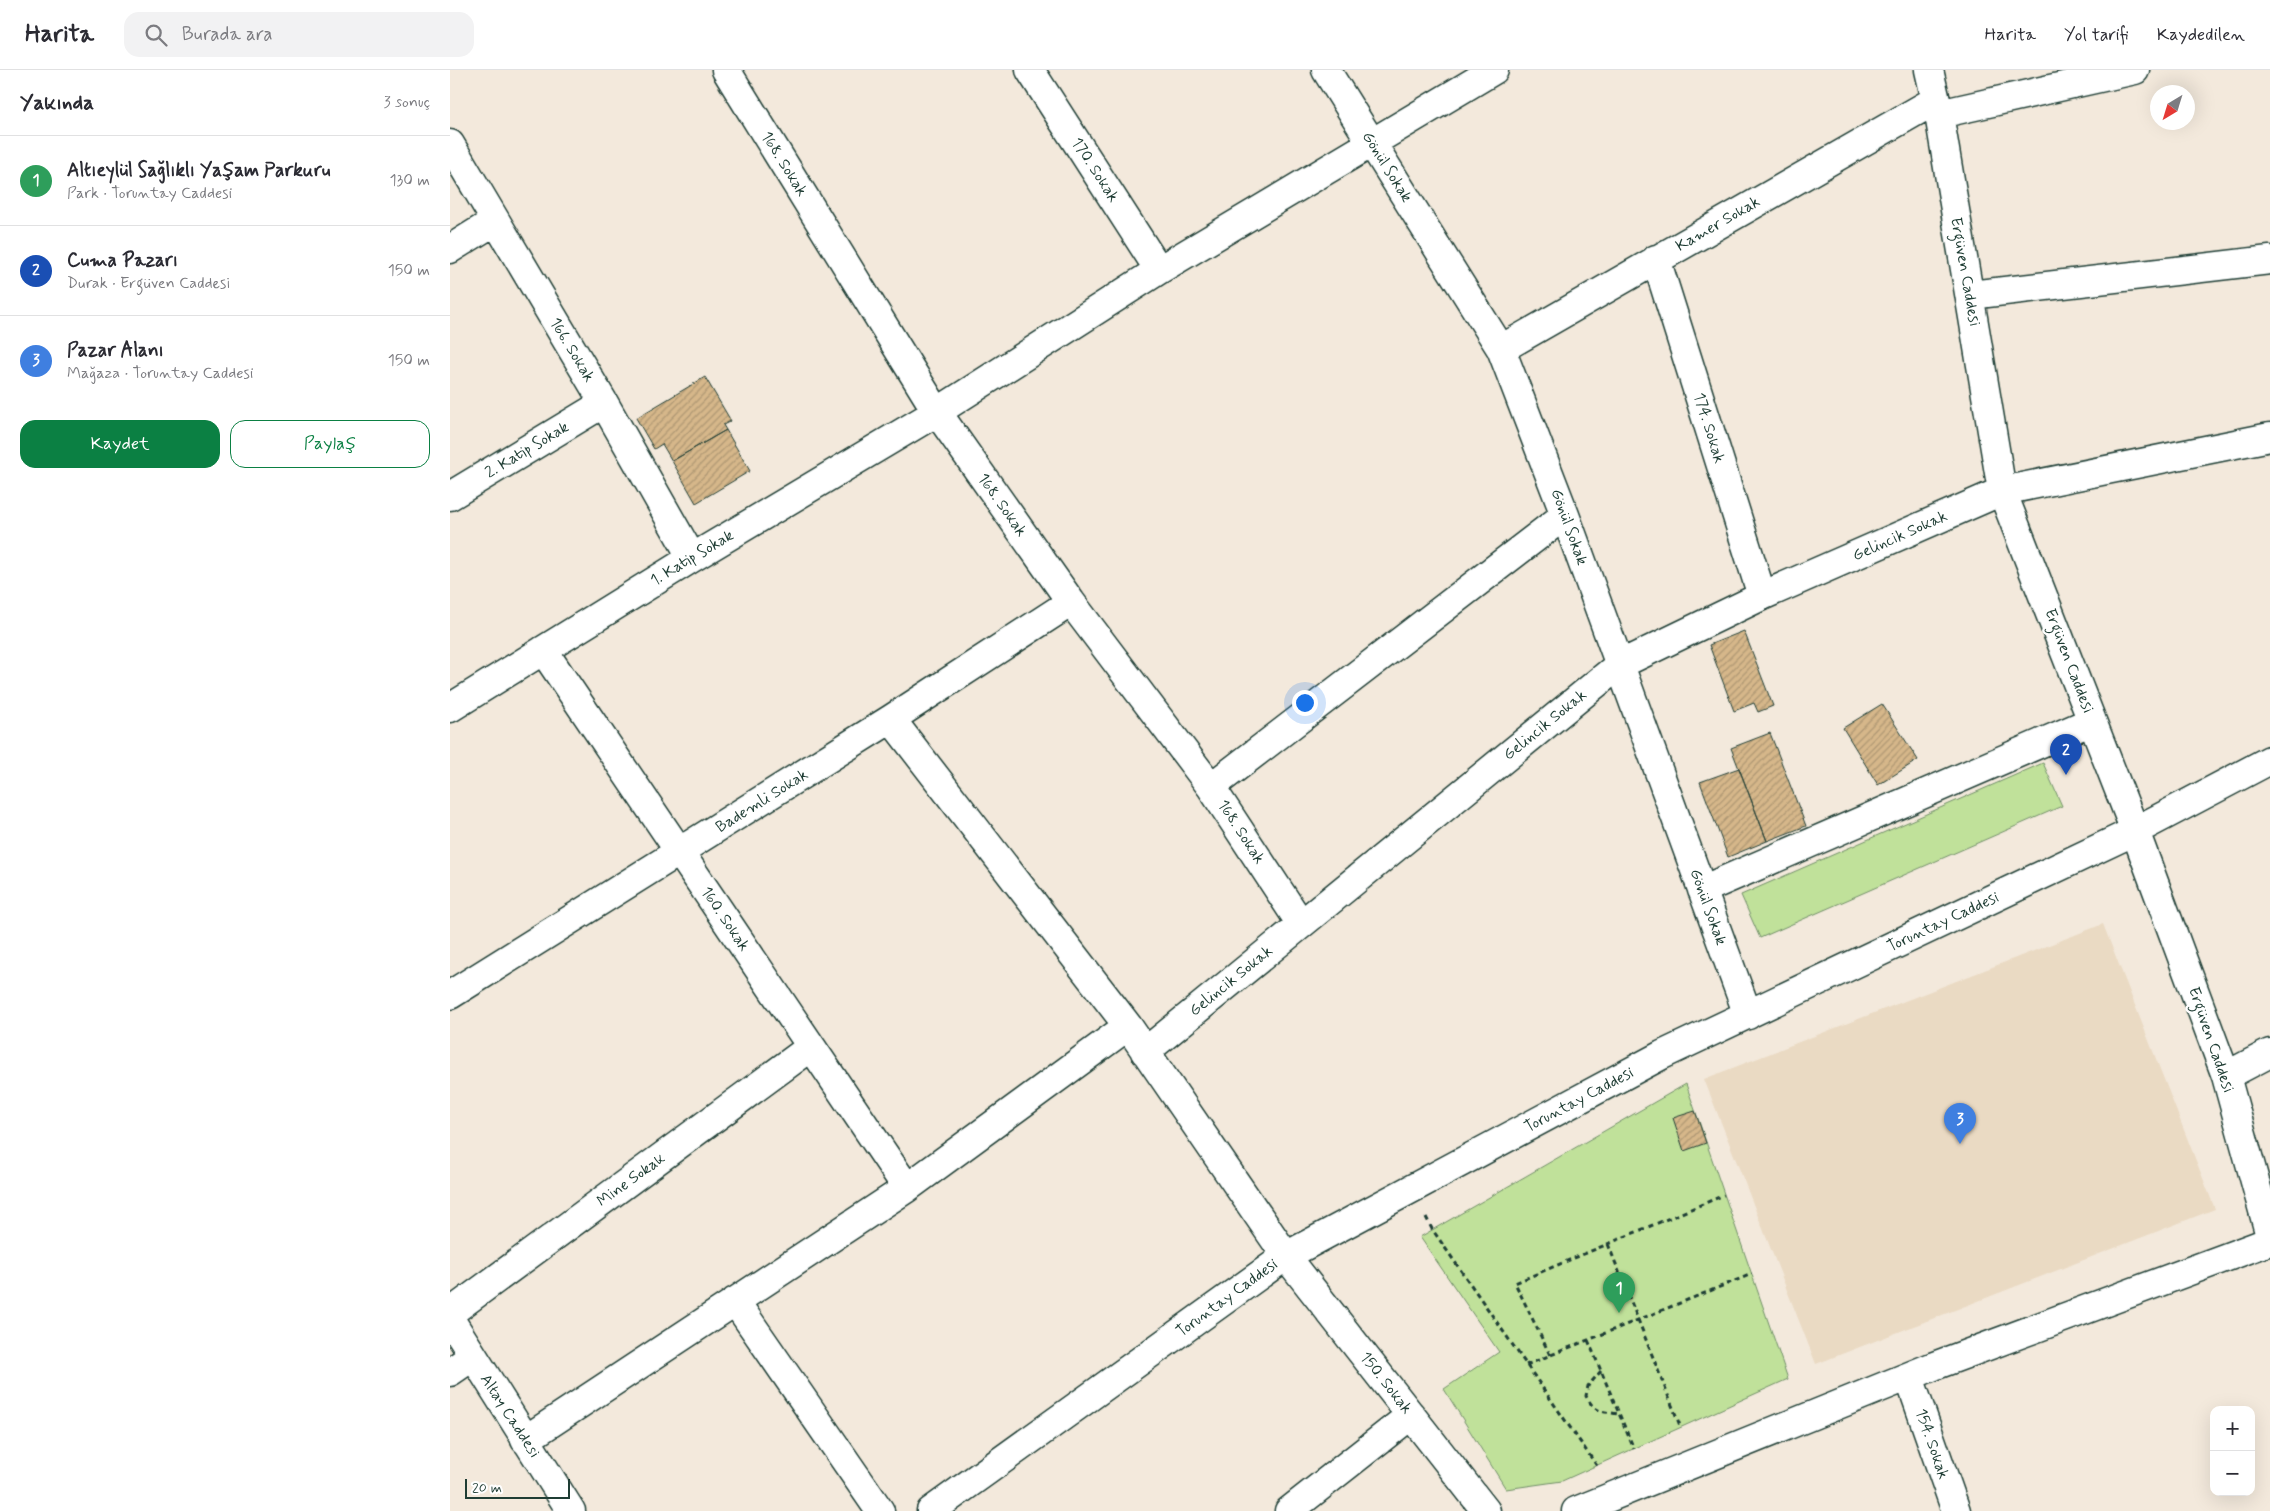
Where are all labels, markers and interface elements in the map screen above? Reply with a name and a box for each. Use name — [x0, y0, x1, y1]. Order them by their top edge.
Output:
search box — [124, 12, 474, 57]
text: Harita — [25, 19, 94, 50]
icon: search — [142, 21, 170, 49]
text: Burada ara — [182, 22, 273, 47]
text: Harita — [1985, 23, 2036, 47]
text: Yol tarifi — [2064, 23, 2129, 47]
text: Kaydedilen — [2157, 23, 2245, 47]
north arrow — [2150, 85, 2195, 130]
text: Yakında — [20, 89, 94, 117]
text: 3 sonuç — [383, 92, 430, 113]
street label: 168. Sokak — [756, 128, 812, 200]
street label: Gönül Sokak — [1357, 128, 1417, 206]
street label: 170. Sokak — [1066, 134, 1124, 206]
text: Altıeylül Sağlıklı Yaşam Parkuru — [67, 158, 330, 183]
text: 1 — [32, 170, 40, 191]
text: 130 m — [389, 170, 430, 191]
text: Park · Toruntay Caddesi — [67, 183, 232, 204]
street label: Kamer Sokak — [1672, 191, 1764, 257]
street label: Ergüven Caddesi — [1944, 216, 1985, 329]
text: Cuma Pazarı — [67, 248, 178, 273]
text: 2 — [32, 260, 40, 281]
text: 150 m — [388, 260, 430, 281]
text: Durak · Ergüven Caddesi — [67, 273, 231, 294]
street label: 166. Sokak — [545, 314, 599, 386]
text: Pazar Alanı — [67, 338, 164, 363]
text: 3 — [32, 350, 40, 371]
text: 150 m — [388, 350, 430, 371]
text: Mağaza · Toruntay Caddesi — [67, 363, 253, 384]
street label: 174. Sokak — [1688, 390, 1730, 466]
street label: 2. Katip Sokak — [481, 417, 573, 483]
button: Kaydet — [20, 420, 220, 468]
button: Paylaş — [230, 420, 430, 468]
street label: 168. Sokak — [973, 469, 1032, 541]
street label: Gönül Sokak — [1545, 486, 1593, 568]
street label: Gelincik Sokak — [1849, 506, 1951, 566]
street label: 1. Katip Sokak — [646, 525, 738, 591]
street label: Ergüven Caddesi — [2038, 606, 2099, 717]
street label: Gelincik Sokak — [1499, 685, 1591, 765]
your location — [1292, 690, 1318, 716]
pin: 2 — [2050, 734, 2082, 775]
street label: Bademli Sokak — [712, 764, 812, 838]
street label: 168. Sokak — [1212, 796, 1270, 868]
street label: Gönül Sokak — [1684, 866, 1732, 948]
street label: 160. Sokak — [696, 883, 754, 955]
street label: Toruntay Caddesi — [1884, 887, 2003, 957]
street label: Gelincik Sokak — [1185, 941, 1277, 1021]
street label: Ergüven Caddesi — [2182, 984, 2239, 1096]
street label: Toruntay Caddesi — [1521, 1062, 1638, 1138]
pin: 3 — [1944, 1103, 1976, 1144]
street label: Mine Sokak — [593, 1148, 669, 1212]
street label: Toruntay Caddesi — [1172, 1254, 1282, 1342]
pin: 1 — [1603, 1272, 1635, 1313]
street label: 150. Sokak — [1355, 1348, 1417, 1418]
street label: Altay Caddesi — [475, 1370, 545, 1462]
street label: 154. Sokak — [1910, 1406, 1954, 1482]
map controls — [2210, 1406, 2255, 1496]
button: + — [2210, 1406, 2255, 1451]
button: − — [2210, 1451, 2255, 1496]
scale bar — [465, 1476, 570, 1499]
text: 20 m — [472, 1479, 502, 1497]

